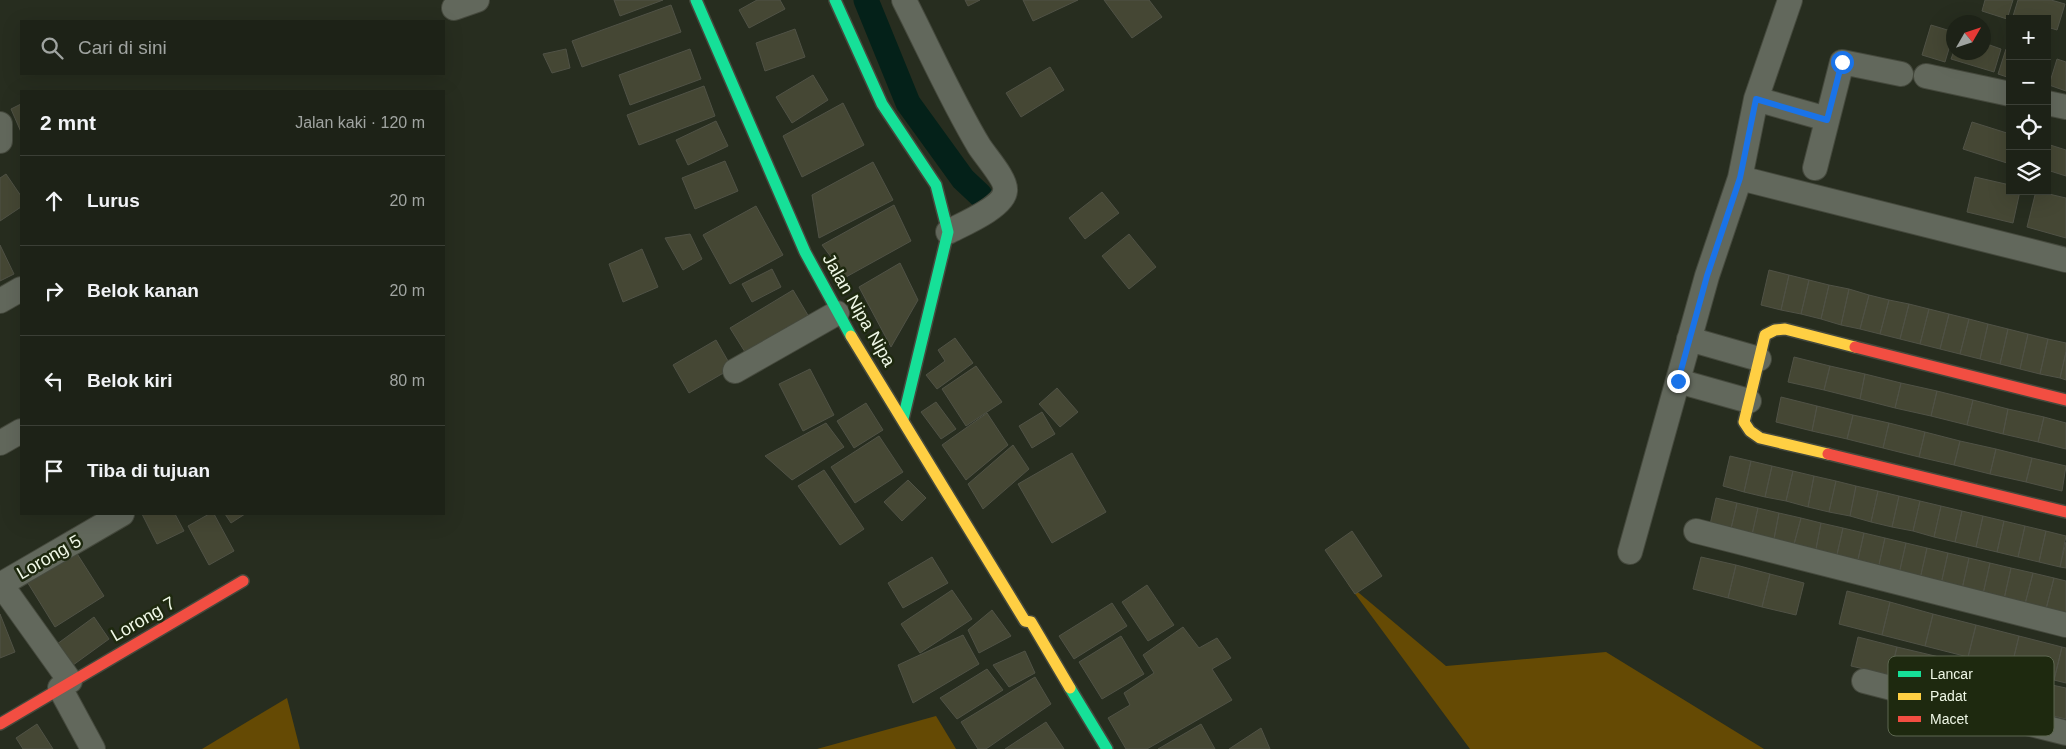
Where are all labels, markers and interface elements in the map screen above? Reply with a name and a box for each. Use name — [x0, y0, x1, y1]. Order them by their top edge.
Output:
north arrow — [1946, 15, 1991, 60]
map controls — [2006, 15, 2051, 195]
button: + — [2006, 15, 2051, 60]
search box — [20, 20, 445, 75]
icon: search — [38, 34, 66, 62]
text: Cari di sini — [78, 37, 167, 58]
route start — [1831, 51, 1854, 74]
button: − — [2006, 60, 2051, 105]
button: locate — [2006, 105, 2051, 150]
text: 2 mnt — [40, 111, 96, 134]
text: Jalan kaki · 120 m — [295, 114, 425, 131]
button: layers — [2006, 150, 2051, 195]
icon: ahead — [40, 187, 68, 215]
text: Lurus — [87, 190, 140, 211]
text: 20 m — [389, 192, 425, 209]
street label: Jalan Nipa Nipa — [819, 250, 900, 371]
icon: right — [40, 277, 68, 305]
text: Belok kanan — [87, 280, 199, 301]
text: 20 m — [389, 282, 425, 299]
icon: left — [40, 367, 68, 395]
text: Belok kiri — [87, 370, 173, 391]
route end — [1667, 370, 1690, 393]
text: 80 m — [389, 372, 425, 389]
icon: arrive — [40, 457, 68, 485]
text: Tiba di tujuan — [87, 460, 210, 481]
street label: Lorong 5 — [13, 531, 85, 583]
street label: Lorong 7 — [107, 593, 179, 645]
legend — [1888, 656, 2054, 736]
text: Lancar — [1930, 666, 1973, 682]
text: Padat — [1930, 688, 1967, 704]
text: Macet — [1930, 711, 1968, 727]

